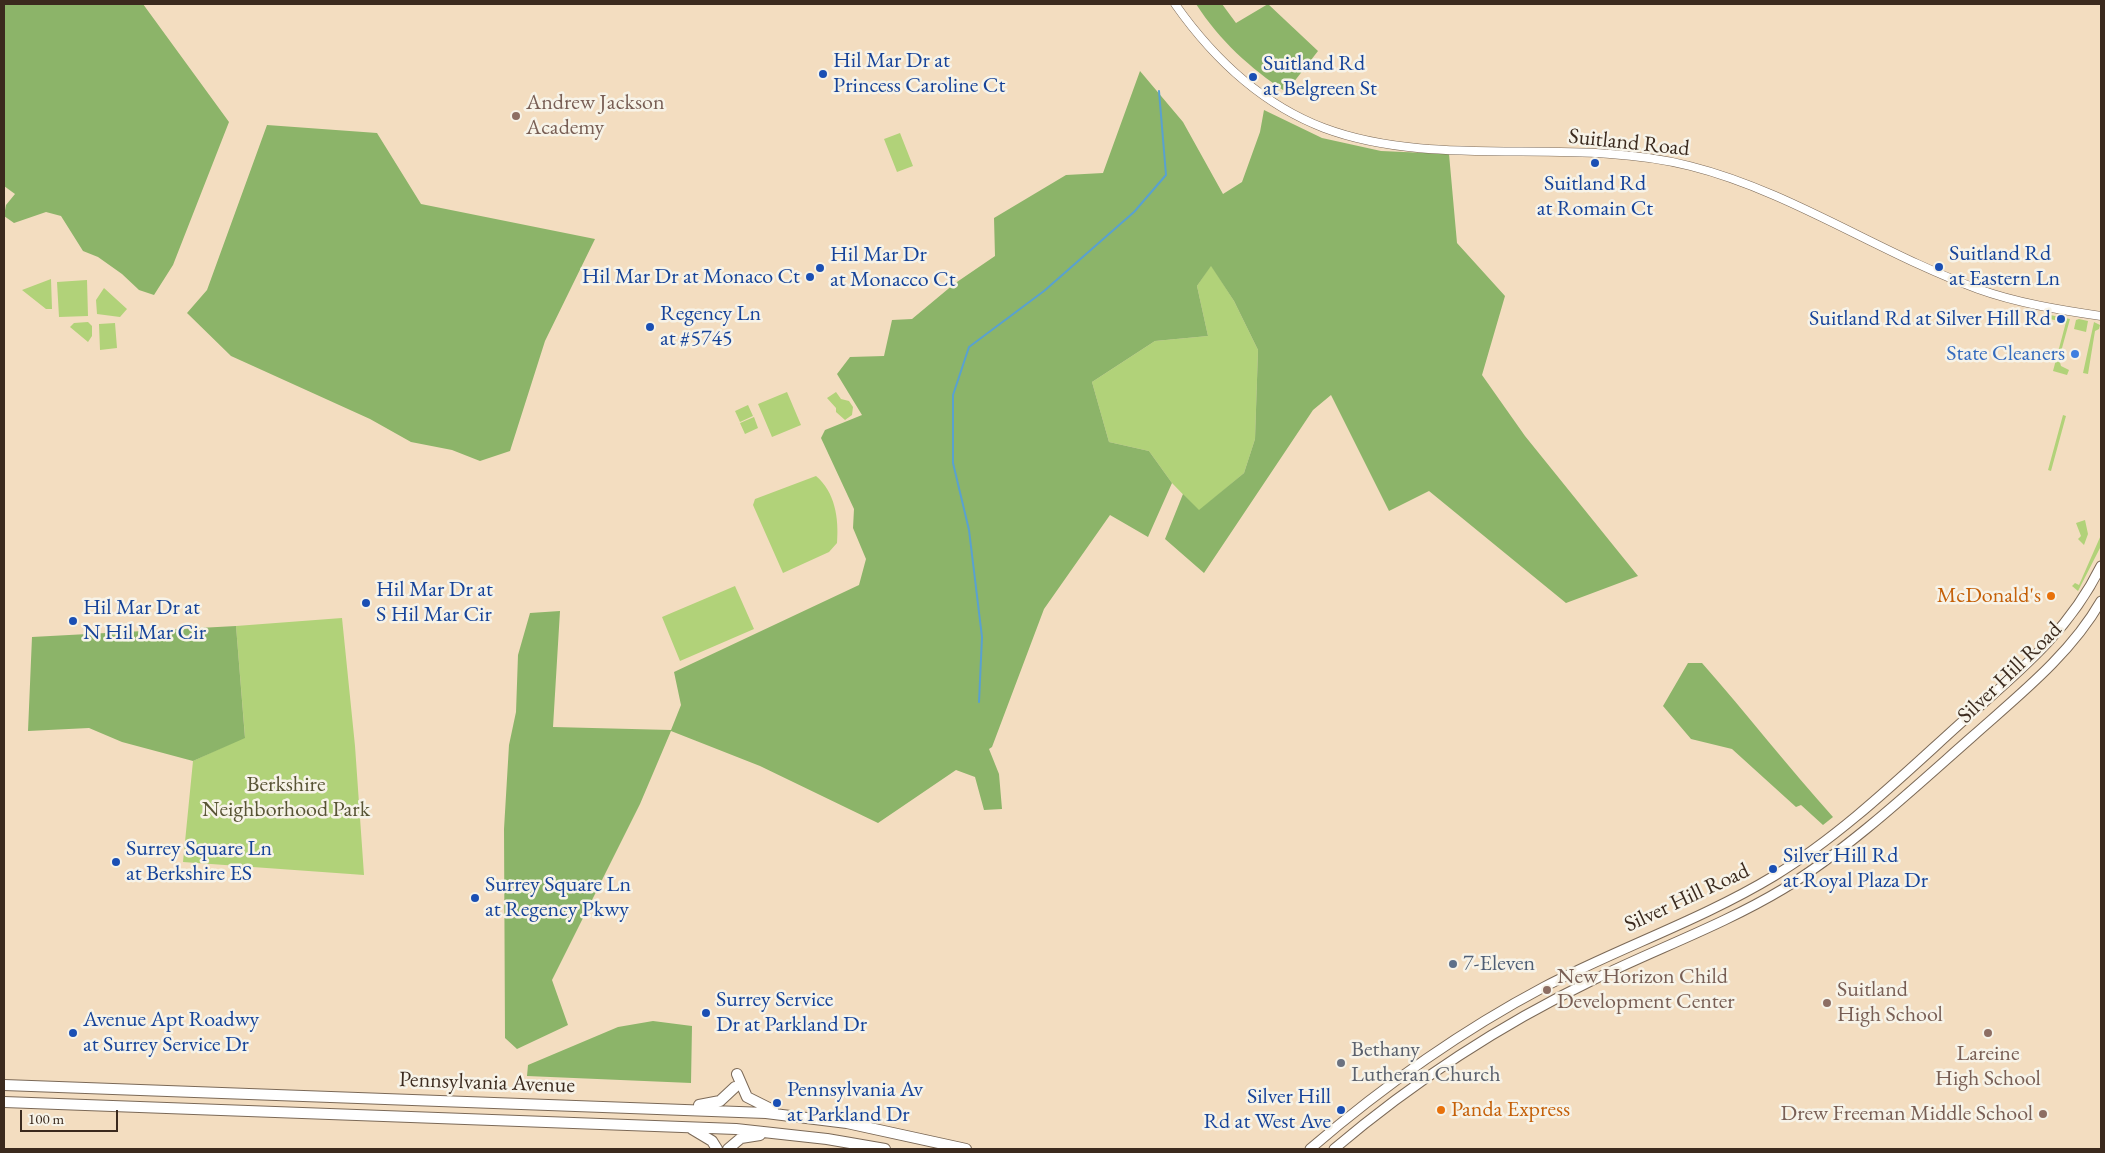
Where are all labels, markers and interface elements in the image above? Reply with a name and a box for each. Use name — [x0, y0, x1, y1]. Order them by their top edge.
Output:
place label: Hil Mar Dr at Princess Caroline Ct — [833, 48, 1005, 100]
place label: Suitland Rd at Belgreen St — [1263, 51, 1377, 102]
marker: Hil Mar Dr at Princess Caroline Ct — [817, 68, 829, 80]
marker: Suitland Rd at Belgreen St — [1247, 71, 1259, 83]
place label: Andrew Jackson Academy — [526, 90, 665, 142]
marker: Andrew Jackson Academy — [510, 110, 522, 122]
street label: Suitland Road — [1567, 124, 1691, 162]
marker: Suitland Rd at Romain Ct — [1589, 157, 1601, 169]
place label: Suitland Rd at Romain Ct — [1537, 171, 1653, 222]
place label: Suitland Rd at Eastern Ln — [1949, 241, 2060, 292]
place label: Hil Mar Dr at Monacco Ct — [830, 242, 956, 294]
marker: Suitland Rd at Eastern Ln — [1933, 261, 1945, 273]
marker: Hil Mar Dr at Monacco Ct — [814, 262, 826, 274]
place label: Hil Mar Dr at Monaco Ct — [582, 264, 800, 290]
marker: Hil Mar Dr at Monaco Ct — [804, 271, 816, 283]
place label: Regency Ln at #5745 — [660, 301, 761, 352]
place label: Suitland Rd at Silver Hill Rd — [1809, 306, 2051, 332]
marker: Suitland Rd at Silver Hill Rd — [2055, 313, 2067, 325]
marker: Regency Ln at #5745 — [644, 321, 656, 333]
place label: State Cleaners — [1946, 341, 2065, 367]
marker: State Cleaners — [2069, 348, 2081, 360]
place label: Hil Mar Dr at S Hil Mar Cir — [376, 577, 493, 628]
place label: McDonald's — [1937, 583, 2041, 609]
marker: McDonald's — [2045, 590, 2057, 602]
place label: Hil Mar Dr at N Hil Mar Cir — [83, 595, 206, 646]
marker: Hil Mar Dr at S Hil Mar Cir — [360, 597, 372, 609]
marker: Hil Mar Dr at N Hil Mar Cir — [67, 615, 79, 627]
street label: Silver Hill Road — [1952, 617, 2068, 729]
park label: Berkshire Neighborhood Park — [202, 772, 370, 824]
place label: Surrey Square Ln at Berkshire ES — [126, 836, 272, 888]
place label: Silver Hill Rd at Royal Plaza Dr — [1783, 843, 1928, 894]
marker: Surrey Square Ln at Berkshire ES — [110, 856, 122, 868]
street label: Silver Hill Road — [1620, 858, 1754, 938]
marker: Silver Hill Rd at Royal Plaza Dr — [1767, 863, 1779, 875]
place label: Surrey Square Ln at Regency Pkwy — [485, 872, 631, 924]
marker: Surrey Square Ln at Regency Pkwy — [469, 892, 481, 904]
place label: 7-Eleven — [1463, 951, 1535, 977]
marker: 7-Eleven — [1447, 958, 1459, 970]
place label: New Horizon Child Development Center — [1557, 964, 1735, 1016]
place label: Suitland High School — [1837, 977, 1943, 1028]
marker: New Horizon Child Development Center — [1541, 984, 1553, 996]
place label: Surrey Service Dr at Parkland Dr — [716, 987, 867, 1038]
marker: Suitland High School — [1821, 997, 1833, 1009]
place label: Avenue Apt Roadwy at Surrey Service Dr — [83, 1007, 259, 1058]
marker: Surrey Service Dr at Parkland Dr — [700, 1007, 712, 1019]
marker: Avenue Apt Roadwy at Surrey Service Dr — [67, 1027, 79, 1039]
marker: Lareine High School — [1982, 1027, 1994, 1039]
place label: Bethany Lutheran Church — [1351, 1037, 1501, 1088]
place label: Lareine High School — [1935, 1041, 2041, 1092]
marker: Bethany Lutheran Church — [1335, 1057, 1347, 1069]
street label: Pennsylvania Avenue — [399, 1067, 575, 1099]
place label: Pennsylvania Av at Parkland Dr — [787, 1077, 923, 1128]
place label: Silver Hill Rd at West Ave — [1203, 1084, 1331, 1136]
marker: Pennsylvania Av at Parkland Dr — [771, 1097, 783, 1109]
place label: Panda Express — [1451, 1097, 1570, 1123]
scale bar — [22, 1100, 120, 1132]
place label: Drew Freeman Middle School — [1781, 1101, 2033, 1127]
marker: Silver Hill Rd at West Ave — [1335, 1104, 1347, 1116]
marker: Panda Express — [1435, 1104, 1447, 1116]
marker: Drew Freeman Middle School — [2037, 1108, 2049, 1120]
text: 100 m — [28, 1109, 64, 1128]

